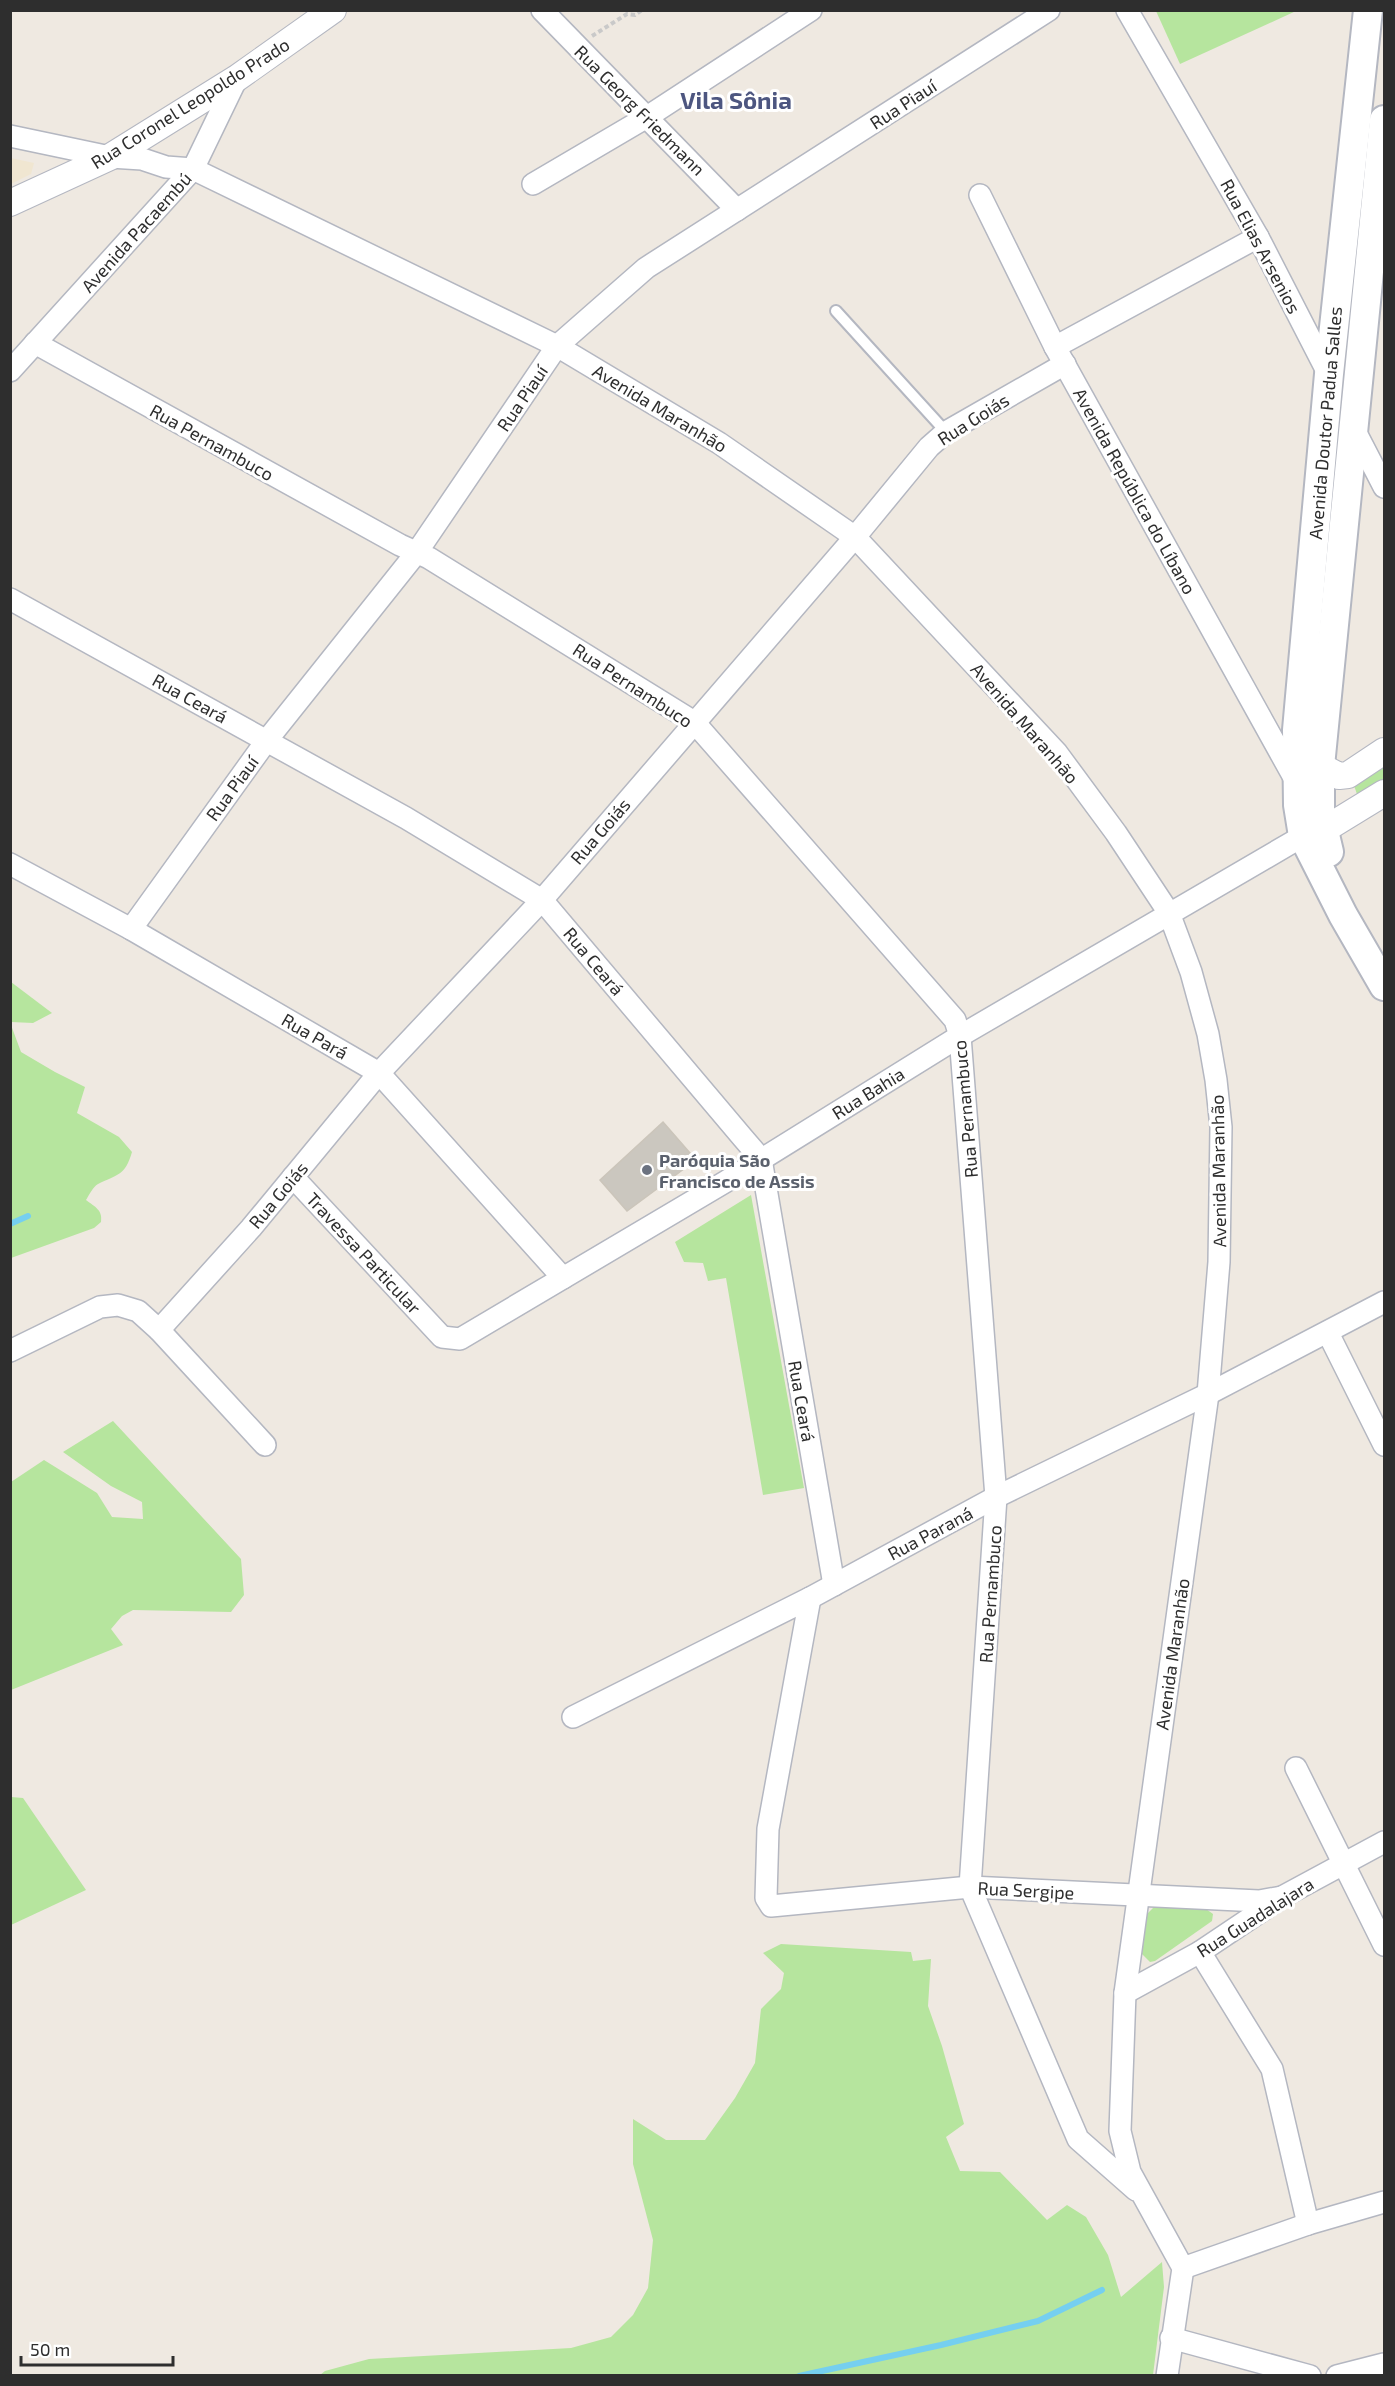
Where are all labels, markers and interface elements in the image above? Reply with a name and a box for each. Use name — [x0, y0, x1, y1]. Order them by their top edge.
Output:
street label: Rua Coronel Leopoldo Prado — [87, 33, 293, 173]
street label: Rua Georg Friedmann — [570, 40, 710, 180]
street label: Rua Piauí — [866, 74, 941, 134]
district label: Vila Sônia — [680, 85, 792, 114]
street label: Avenida Pacaembú — [76, 167, 196, 297]
street label: Rua Elias Arsenios — [1216, 175, 1306, 317]
street label: Avenida Doutor Padua Salles — [1304, 306, 1346, 540]
street label: Avenida Maranhão — [589, 359, 731, 457]
street label: Rua Piauí — [492, 360, 552, 435]
street label: Avenida República do Líbano — [1069, 384, 1201, 598]
street label: Rua Goiás — [933, 388, 1013, 450]
street label: Rua Pernambuco — [146, 399, 278, 485]
street label: Rua Pernambuco — [569, 638, 697, 732]
street label: Avenida Maranhão — [967, 658, 1083, 788]
street label: Rua Ceará — [149, 668, 231, 728]
street label: Rua Piauí — [201, 751, 263, 825]
street label: Rua Goiás — [565, 793, 635, 869]
street label: Rua Ceará — [559, 922, 629, 1000]
street label: Rua Pará — [278, 1008, 352, 1064]
street label: Rua Pernambuco — [948, 1039, 982, 1179]
street label: Rua Bahia — [828, 1062, 908, 1124]
street label: Avenida Maranhão — [1206, 1094, 1230, 1248]
place label: Paróquia São Francisco de Assis — [659, 1149, 814, 1192]
street label: Rua Goiás — [244, 1157, 312, 1233]
marker: Paróquia São Francisco de Assis — [640, 1163, 654, 1177]
street label: Travessa Particular — [302, 1188, 426, 1318]
street label: Rua Ceará — [784, 1359, 820, 1443]
street label: Rua Paraná — [884, 1501, 976, 1565]
street label: Rua Pernambuco — [974, 1524, 1006, 1664]
street label: Avenida Maranhão — [1150, 1577, 1194, 1731]
street label: Rua Guadalajara — [1193, 1872, 1317, 1962]
street label: Rua Sergipe — [977, 1876, 1075, 1904]
scale bar — [21, 2329, 172, 2367]
text: 50 m — [30, 2338, 70, 2360]

